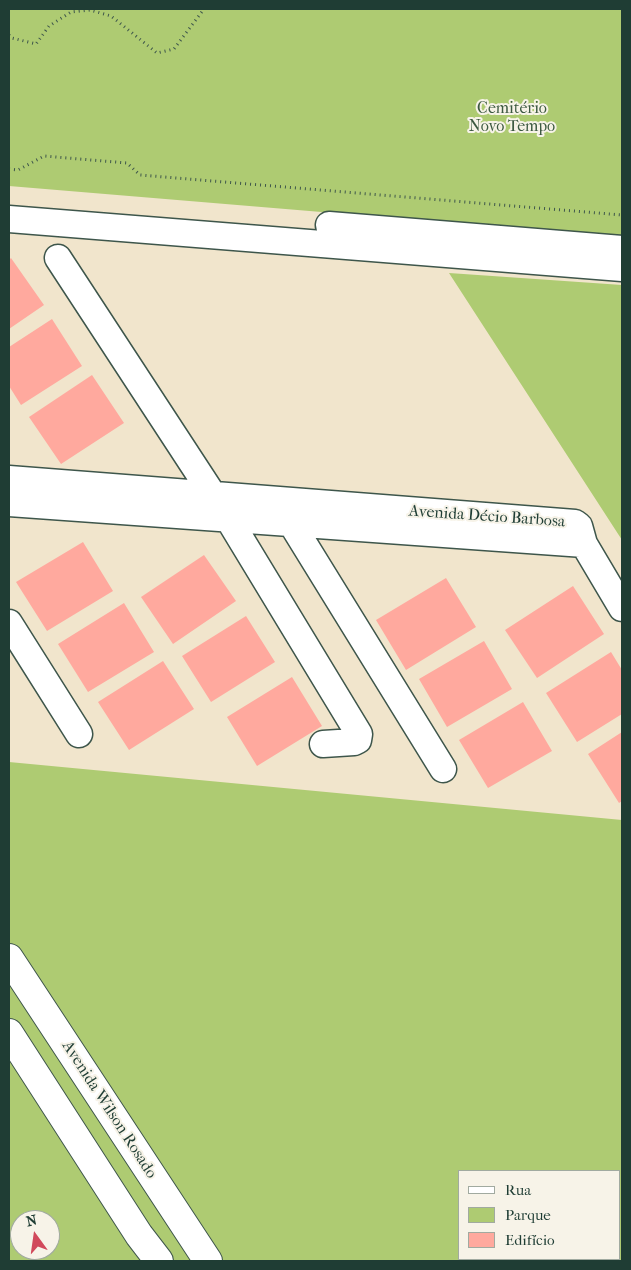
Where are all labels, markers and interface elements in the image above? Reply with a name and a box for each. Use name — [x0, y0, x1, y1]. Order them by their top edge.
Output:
park label: Cemitério Novo Tempo — [469, 99, 555, 137]
street label: Avenida Décio Barbosa — [408, 502, 566, 532]
street label: Avenida Wilson Rosado — [57, 1038, 161, 1182]
legend — [458, 1170, 621, 1260]
text: Rua — [505, 1181, 531, 1199]
text: Parque — [505, 1206, 551, 1224]
north arrow — [10, 1210, 60, 1260]
text: N — [24, 1211, 39, 1230]
text: Edifício — [505, 1231, 555, 1249]

